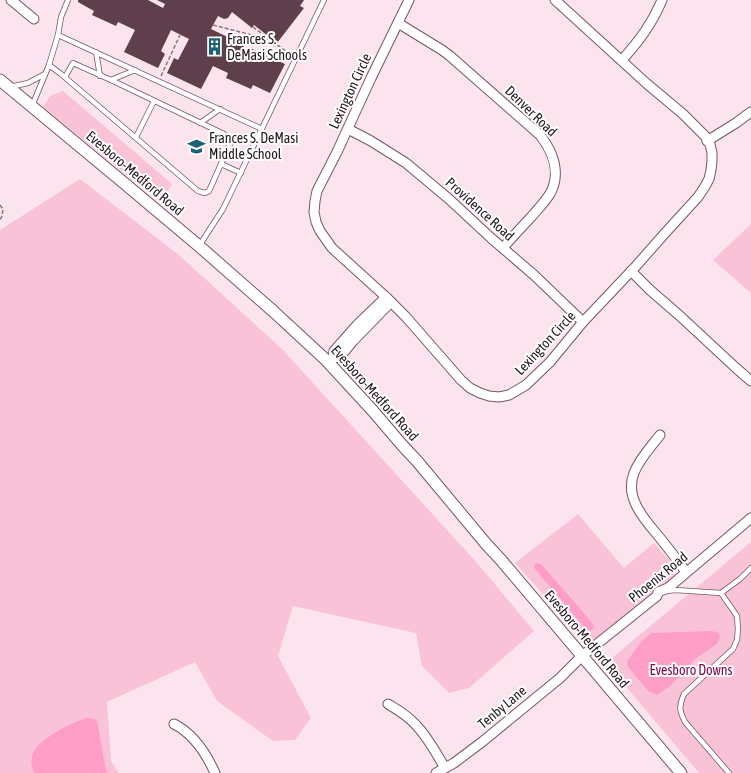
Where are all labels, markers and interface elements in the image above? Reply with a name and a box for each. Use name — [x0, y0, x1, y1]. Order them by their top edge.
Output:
place label: Frances S. DeMasi Schools — [227, 31, 307, 63]
building icon: Frances S. DeMasi Schools — [204, 37, 224, 57]
street label: Lexington Circle — [326, 51, 374, 131]
street label: Denver Road — [502, 82, 560, 140]
street label: Evesboro-Medford Road — [83, 128, 187, 218]
place label: Frances S. DeMasi Middle School — [209, 130, 298, 162]
school or university icon: Frances S. DeMasi Middle School — [186, 136, 206, 156]
street label: Providence Road — [443, 174, 517, 244]
street label: Lexington Circle — [511, 308, 579, 378]
street label: Evesboro-Medford Road — [328, 342, 422, 444]
street label: Phoenix Road — [625, 548, 691, 606]
street label: Evesboro-Medford Road — [542, 587, 632, 691]
park label: Evesboro Downs — [649, 662, 733, 678]
street label: Tenby Lane — [475, 682, 529, 732]

